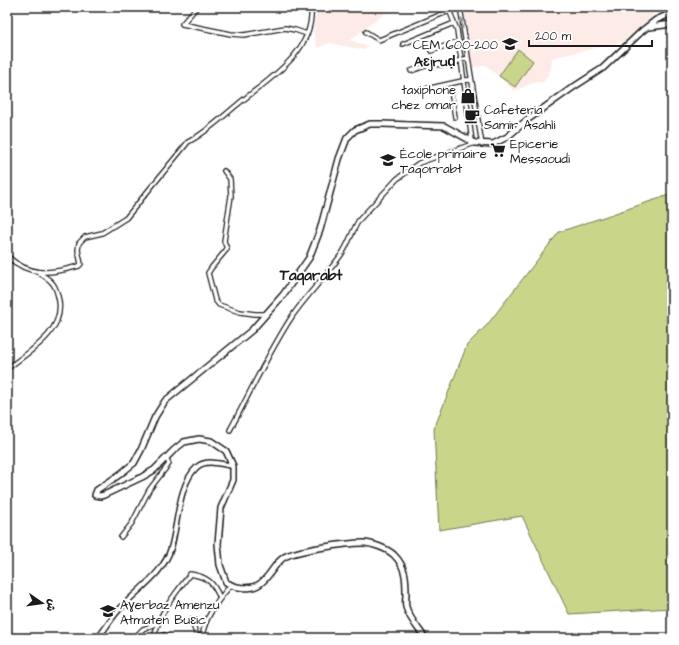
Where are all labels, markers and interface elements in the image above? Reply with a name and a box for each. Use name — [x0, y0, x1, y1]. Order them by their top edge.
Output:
one-way arrow — [459, 17, 465, 29]
scale bar — [529, 22, 652, 48]
text: 200 m — [535, 28, 572, 45]
school or university icon: CEM 600-200 — [501, 35, 519, 53]
place label: CEM 600-200 — [413, 36, 498, 54]
district label: Aɛjruḍ — [414, 52, 456, 72]
place label: taxiphone chez omar — [391, 81, 456, 114]
shop icon: taxiphone chez omar — [459, 87, 477, 105]
place label: Cafeteria Samir Asahli — [484, 101, 555, 134]
cafe icon: Cafeteria Samir Asahli — [463, 107, 481, 125]
place label: Epicerie Messaoudi — [510, 135, 570, 168]
supermarket icon: Epicerie Messaoudi — [489, 141, 507, 159]
place label: École primaire Taqorrabt — [400, 145, 487, 178]
school or university icon: École primaire Taqorrabt — [379, 151, 397, 169]
district label: Taqarabt — [279, 265, 343, 286]
north arrow — [22, 583, 62, 623]
place label: Aɣerbaz Amenzu Atmaten Buɛic — [120, 596, 220, 629]
text: ش — [43, 598, 60, 613]
school or university icon: Aɣerbaz Amenzu Atmaten Buɛic — [99, 602, 117, 620]

